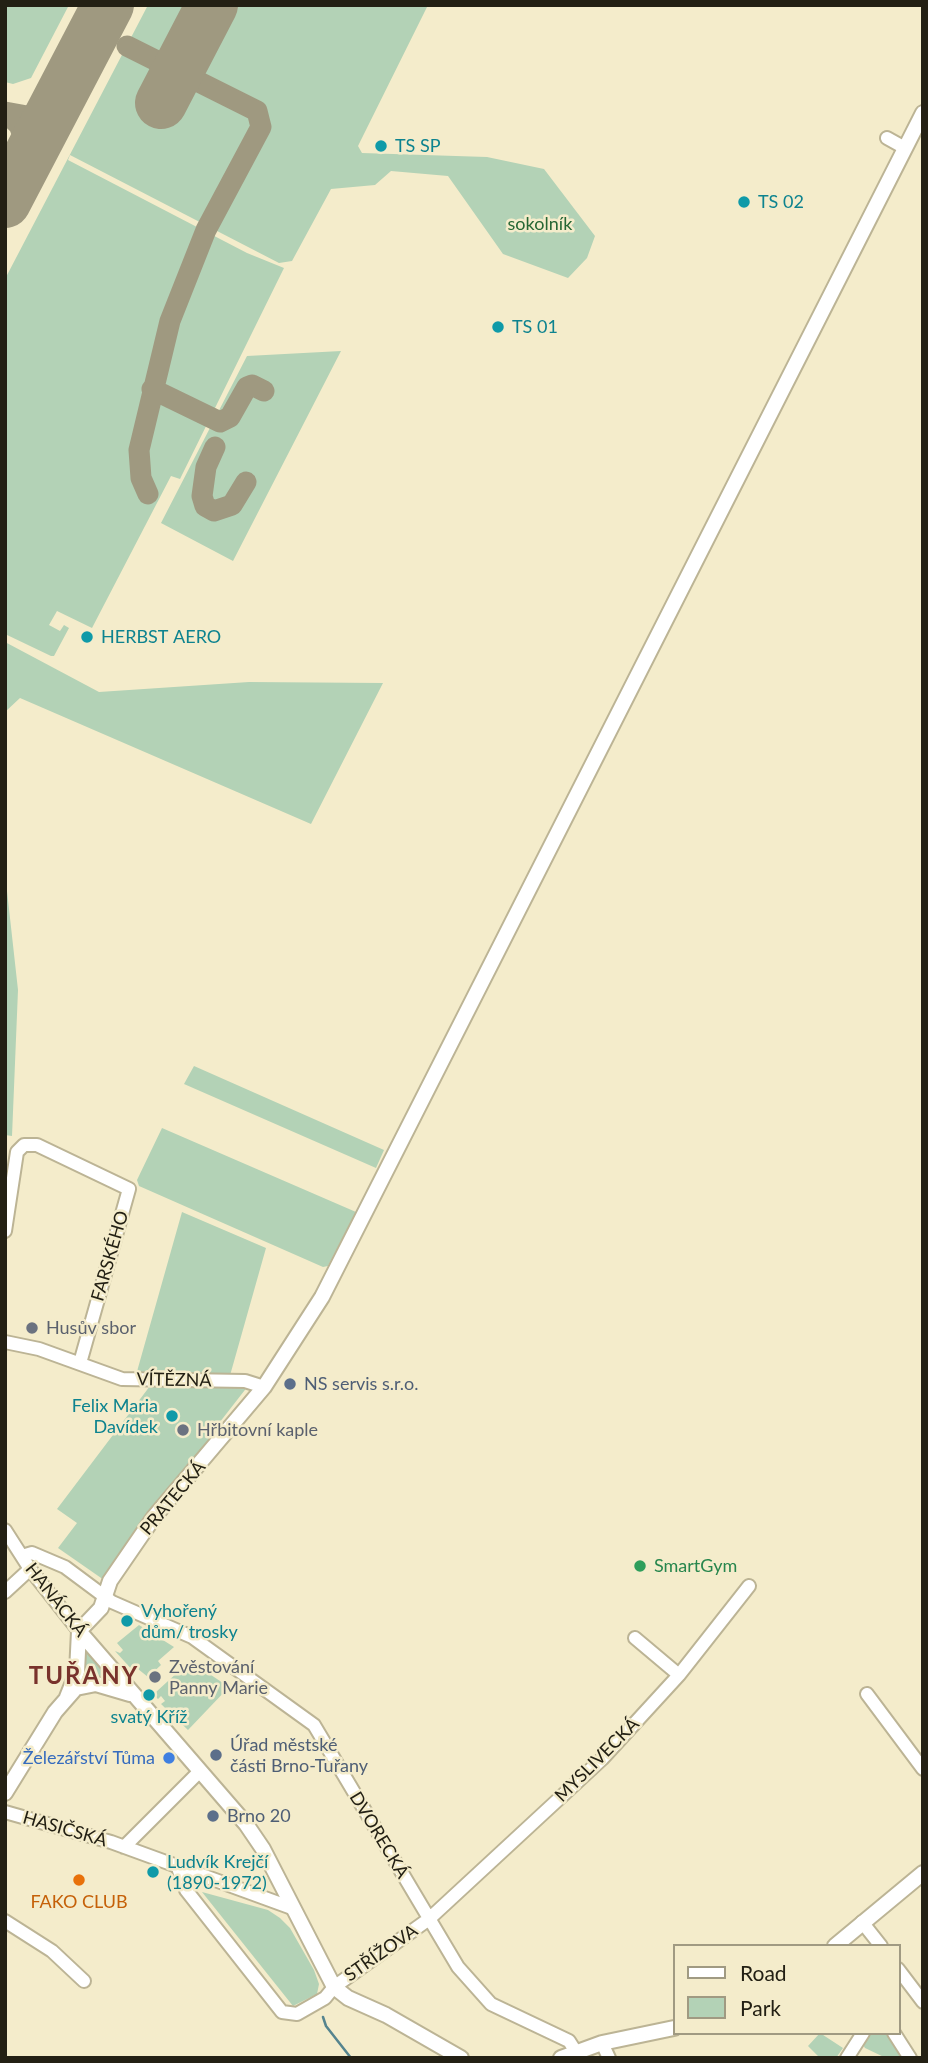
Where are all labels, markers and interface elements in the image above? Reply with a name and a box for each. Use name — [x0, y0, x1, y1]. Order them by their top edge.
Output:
place label: TS SP — [395, 135, 441, 157]
marker: TS SP — [373, 138, 389, 154]
place label: TS 02 — [758, 191, 804, 213]
marker: TS 02 — [736, 194, 752, 210]
park label: sokolník — [508, 213, 572, 235]
place label: TS 01 — [512, 316, 558, 338]
marker: TS 01 — [490, 319, 506, 335]
place label: HERBST AERO — [101, 626, 221, 648]
marker: HERBST AERO — [79, 629, 95, 645]
street label: FARSKÉHO — [87, 1208, 133, 1304]
place label: Husův sbor — [46, 1317, 136, 1339]
marker: Husův sbor — [24, 1320, 40, 1336]
street label: VÍTĚZNÁ — [136, 1369, 212, 1391]
place label: NS servis s.r.o. — [304, 1373, 419, 1395]
marker: NS servis s.r.o. — [282, 1376, 298, 1392]
place label: Felix Maria Davídek — [72, 1395, 158, 1438]
marker: Felix Maria Davídek — [164, 1408, 180, 1424]
place label: Hřbitovní kaple — [197, 1419, 318, 1441]
marker: Hřbitovní kaple — [175, 1422, 191, 1438]
street label: PRATECKÁ — [136, 1457, 210, 1539]
place label: SmartGym — [654, 1555, 737, 1577]
marker: SmartGym — [632, 1558, 648, 1574]
street label: HANÁCKÁ — [21, 1559, 91, 1641]
place label: Vyhořený dům/ trosky — [141, 1600, 238, 1642]
marker: Vyhořený dům/ trosky — [119, 1613, 135, 1629]
place label: Zvěstování Panny Marie — [169, 1656, 268, 1698]
district label: TUŘANY — [30, 1662, 138, 1690]
marker: Zvěstování Panny Marie — [147, 1669, 163, 1685]
marker: svatý Kříž — [141, 1687, 157, 1703]
place label: svatý Kříž — [110, 1706, 188, 1728]
street label: MYSLIVECKÁ — [550, 1713, 644, 1807]
place label: Úřad městské části Brno-Tuřany — [230, 1734, 368, 1776]
place label: Železářství Tůma — [23, 1747, 155, 1769]
marker: Úřad městské části Brno-Tuřany — [208, 1747, 224, 1763]
marker: Železářství Tůma — [161, 1750, 177, 1766]
street label: DVORECKÁ — [345, 1788, 413, 1882]
place label: Brno 20 — [227, 1805, 291, 1827]
street label: HASIČSKÁ — [20, 1807, 110, 1851]
marker: Brno 20 — [205, 1808, 221, 1824]
place label: Ludvík Krejčí (1890-1972) — [167, 1851, 268, 1894]
marker: Ludvík Krejčí (1890-1972) — [145, 1864, 161, 1880]
marker: FAKO CLUB — [71, 1872, 87, 1888]
place label: FAKO CLUB — [30, 1891, 128, 1913]
street label: STŘÍŽOVA — [340, 1920, 422, 1986]
legend — [673, 1944, 900, 2035]
text: Road — [740, 1960, 787, 1985]
text: Park — [740, 1995, 781, 2020]

